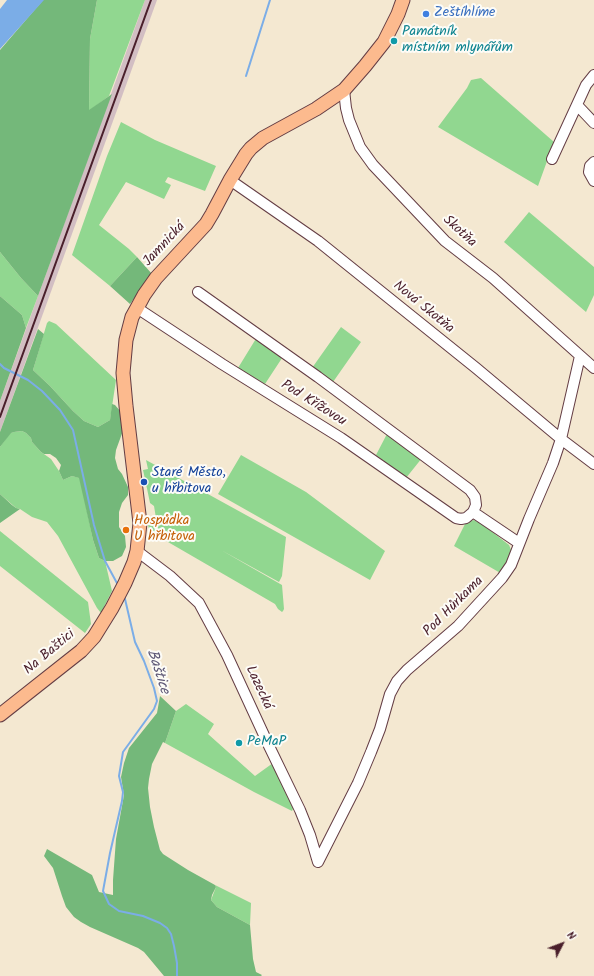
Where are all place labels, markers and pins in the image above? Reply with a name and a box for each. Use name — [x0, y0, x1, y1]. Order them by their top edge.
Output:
place label: Zeštíhlíme — [434, 6, 495, 22]
marker: Zeštíhlíme — [421, 9, 431, 19]
place label: Památník místním mlynářům — [402, 25, 513, 58]
marker: Památník místním mlynářům — [389, 36, 399, 46]
place label: Staré Město, u hřbitova — [152, 466, 226, 498]
marker: Staré Město, u hřbitova — [139, 477, 149, 487]
place label: Hospůdka U hřbitova — [134, 514, 195, 546]
marker: Hospůdka U hřbitova — [121, 525, 131, 535]
place label: PeMaP — [247, 735, 286, 751]
marker: PeMaP — [234, 738, 244, 748]

